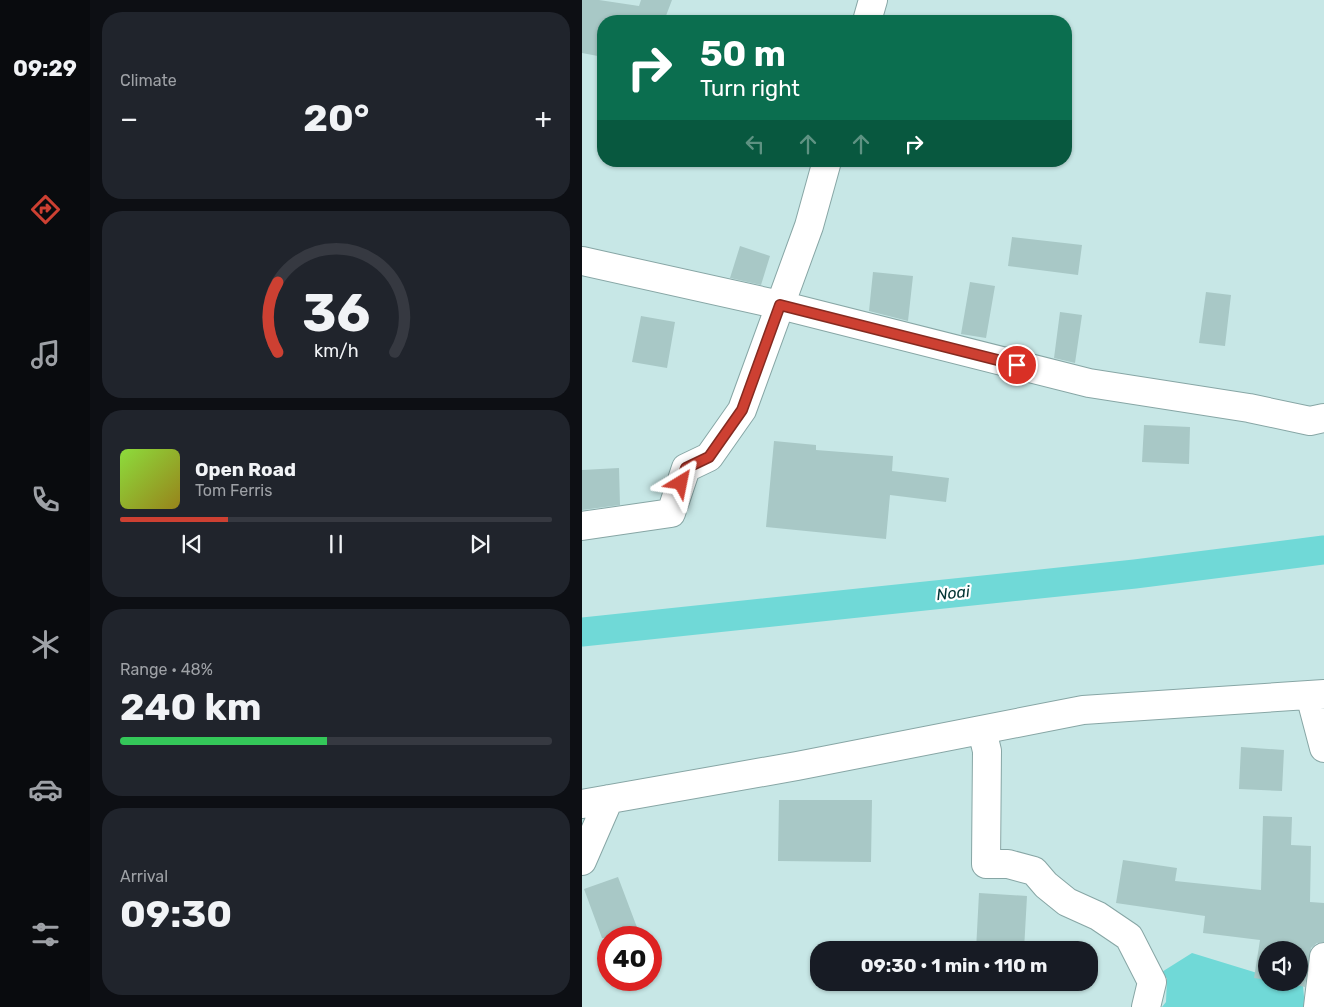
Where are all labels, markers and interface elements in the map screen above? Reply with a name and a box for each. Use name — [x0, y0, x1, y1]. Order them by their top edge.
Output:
text: 50 m — [700, 33, 786, 75]
icon: right — [617, 35, 682, 100]
text: 09:29 — [13, 55, 77, 82]
text: Climate — [120, 71, 177, 90]
text: Turn right — [700, 75, 800, 102]
text: 20° — [303, 95, 369, 141]
text: − — [120, 102, 138, 135]
text: + — [535, 102, 552, 135]
icon: left — [741, 130, 769, 158]
icon: ahead — [794, 130, 822, 158]
icon: ahead — [847, 130, 875, 158]
icon: right — [900, 130, 928, 158]
icon: directions — [28, 192, 63, 227]
text: 36 — [302, 282, 370, 344]
icon: music — [28, 337, 63, 372]
text: km/h — [314, 340, 358, 361]
pin — [996, 344, 1038, 386]
icon: arrive — [1003, 351, 1031, 379]
position arrow — [654, 456, 706, 508]
text: Open Road — [195, 458, 296, 481]
text: Tom Ferris — [195, 481, 272, 500]
icon: phone — [28, 482, 63, 517]
icon: previous — [178, 530, 206, 558]
icon: pause — [322, 530, 350, 558]
icon: next — [466, 530, 494, 558]
water label: Noai — [935, 582, 972, 604]
icon: climate — [28, 627, 63, 662]
text: Range · 48% — [120, 660, 213, 679]
text: 240 km — [120, 684, 261, 730]
icon: car — [28, 772, 63, 807]
text: Arrival — [120, 867, 168, 886]
text: 09:30 — [120, 891, 232, 937]
icon: filters — [28, 917, 63, 952]
speed limit sign: 40 — [597, 926, 662, 991]
map controls — [1258, 941, 1308, 991]
button: sound — [1258, 941, 1308, 991]
text: 09:30 · 1 min · 110 m — [861, 954, 1047, 977]

